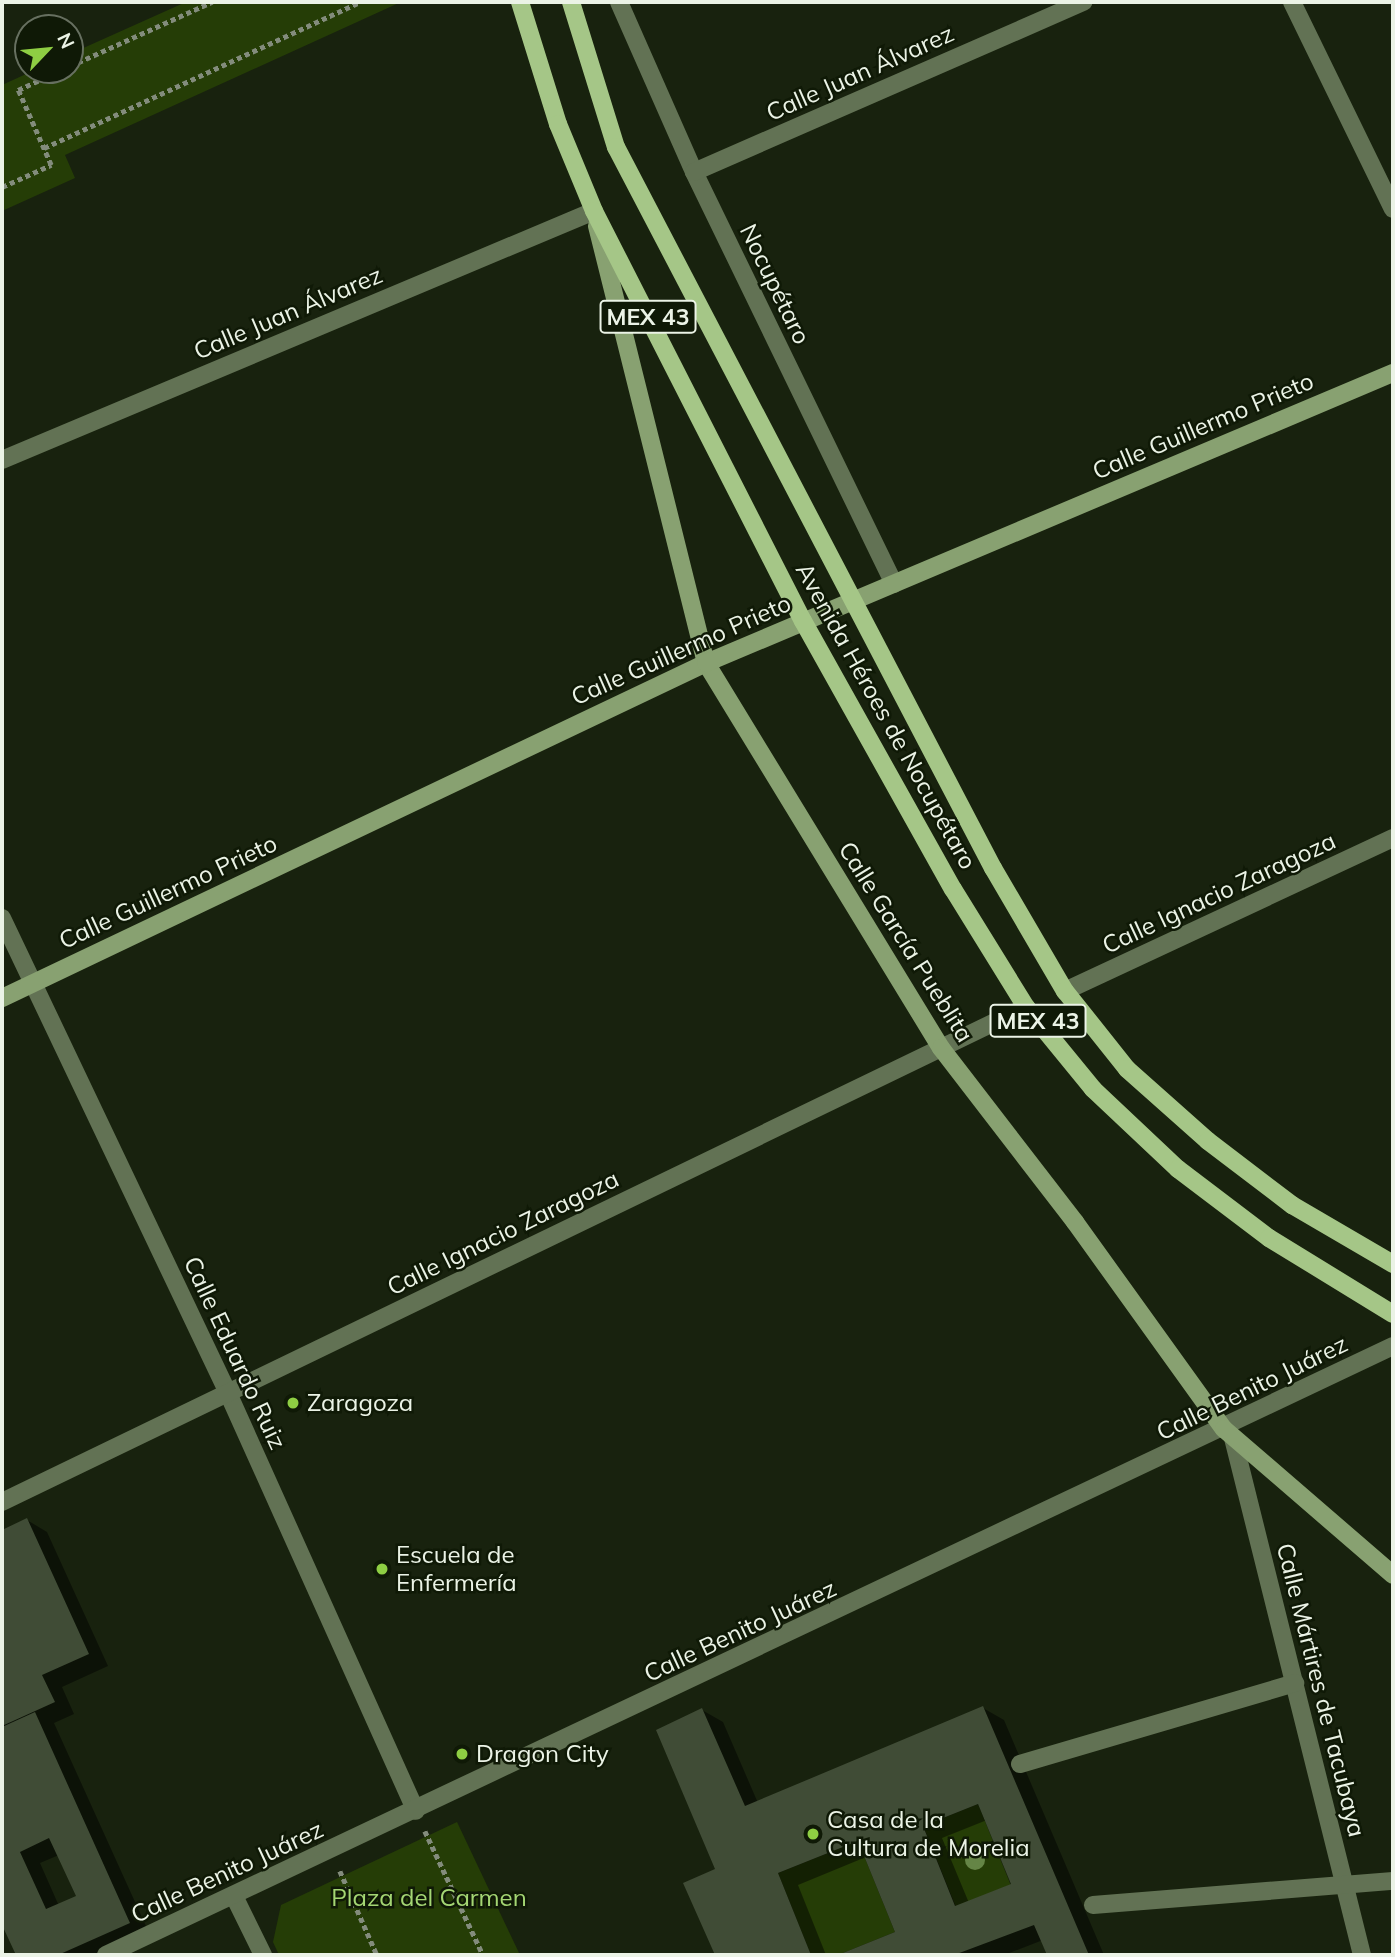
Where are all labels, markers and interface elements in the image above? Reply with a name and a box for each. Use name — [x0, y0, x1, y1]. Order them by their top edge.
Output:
north arrow — [14, 14, 84, 84]
street label: Calle Juan Álvarez — [762, 19, 958, 127]
text: N — [52, 29, 80, 52]
street label: Nocupétaro — [734, 219, 816, 349]
street label: Calle Juan Álvarez — [189, 260, 387, 366]
road number: MEX 43 — [599, 298, 697, 336]
street label: Calle Guillermo Prieto — [1088, 366, 1318, 486]
street label: Avenida Héroes de Nocupétaro — [790, 558, 982, 874]
street label: Calle Guillermo Prieto — [567, 589, 795, 711]
street label: Calle Ignacio Zaragoza — [1098, 826, 1340, 960]
street label: Calle Guillermo Prieto — [54, 829, 282, 955]
street label: Calle García Pueblita — [833, 836, 979, 1048]
road number: MEX 43 — [989, 1002, 1087, 1040]
street label: Calle Ignacio Zaragoza — [382, 1164, 624, 1302]
street label: Calle Eduardo Ruiz — [178, 1252, 292, 1454]
street label: Calle Benito Juárez — [1152, 1329, 1352, 1447]
place label: Zaragoza — [307, 1389, 413, 1417]
marker: Zaragoza — [285, 1395, 301, 1411]
street label: Calle Mártires de Tacubaya — [1271, 1540, 1371, 1840]
place label: Escuela de Enfermería — [396, 1541, 517, 1597]
marker: Escuela de Enfermería — [374, 1561, 390, 1577]
street label: Calle Benito Juárez — [639, 1574, 841, 1688]
place label: Dragon City — [476, 1740, 609, 1768]
marker: Dragon City — [454, 1746, 470, 1762]
place label: Casa de la Cultura de Morelia — [827, 1806, 1030, 1862]
street label: Calle Benito Juárez — [126, 1815, 328, 1929]
marker: Casa de la Cultura de Morelia — [805, 1826, 821, 1842]
park label: Plaza del Carmen — [331, 1884, 527, 1912]

